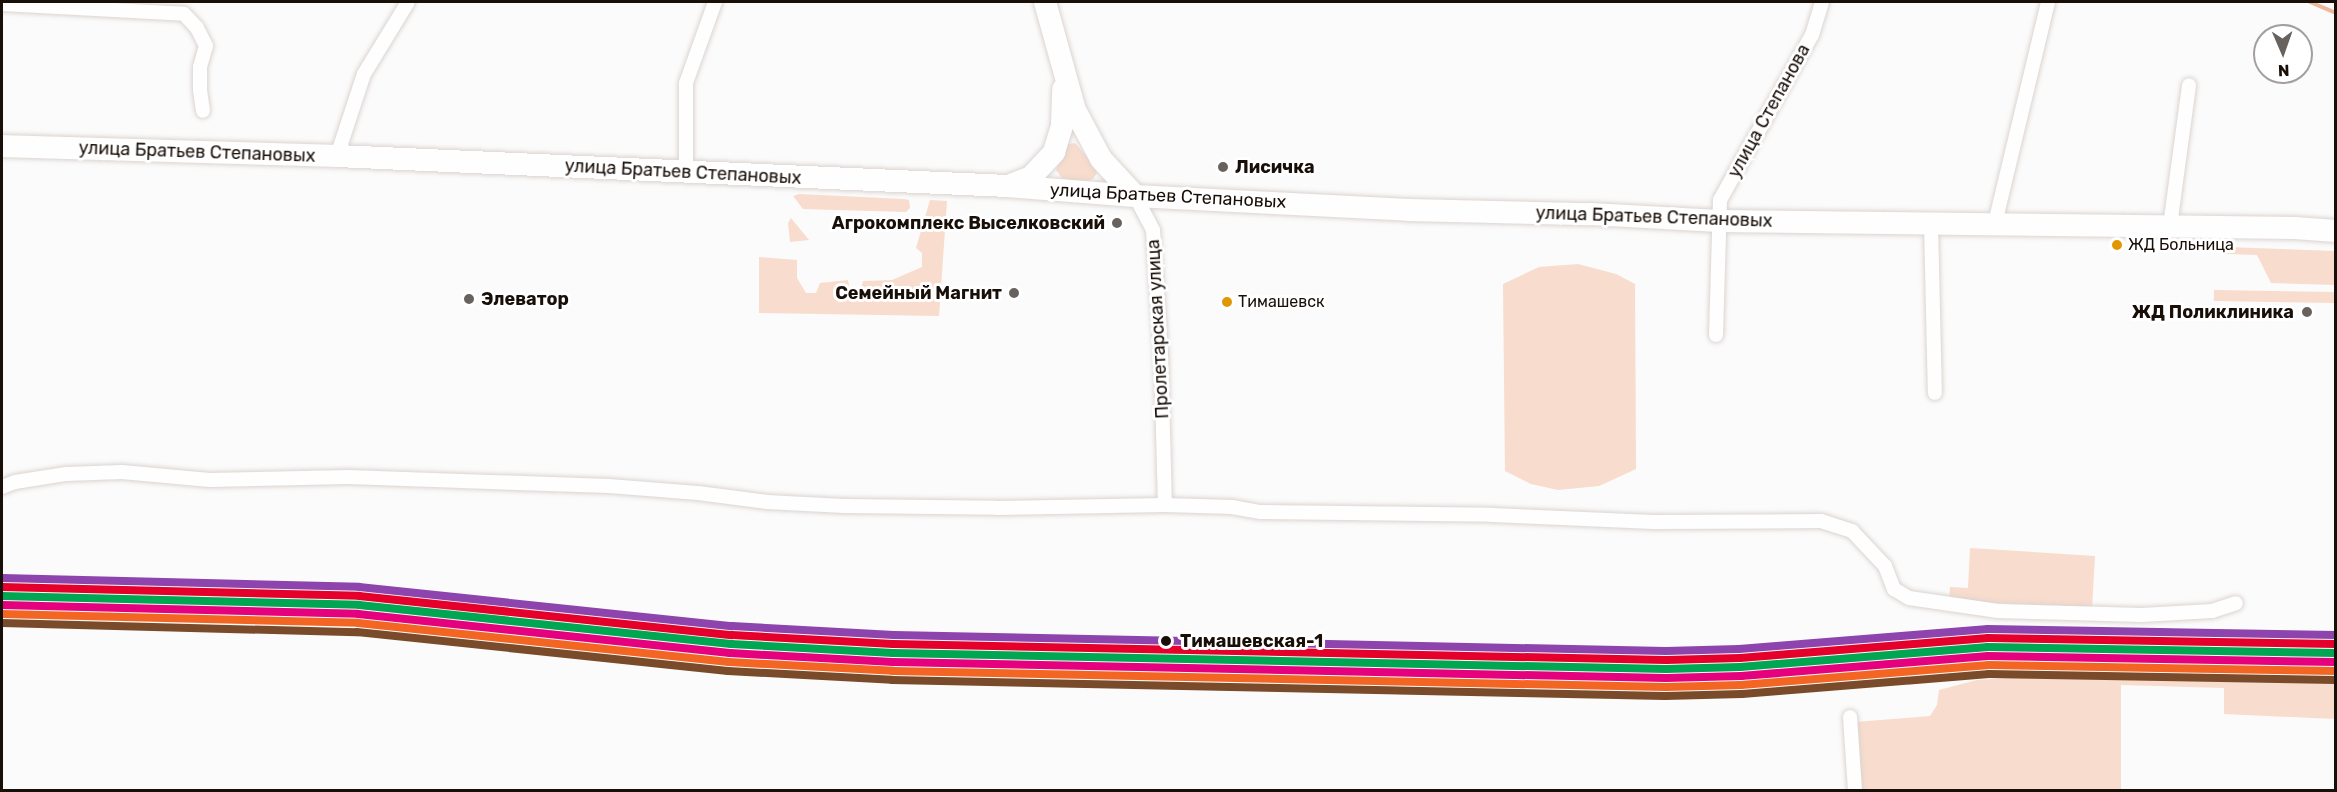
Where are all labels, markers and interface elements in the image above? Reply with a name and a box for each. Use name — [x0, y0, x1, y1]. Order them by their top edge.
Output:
north arrow — [2253, 24, 2313, 84]
street label: улица Степанова — [1723, 40, 1815, 182]
text: N — [2277, 61, 2290, 80]
street label: улица Братьев Степановых — [78, 137, 316, 167]
street label: улица Братьев Степановых — [564, 155, 802, 189]
place label: Лисичка — [1235, 156, 1315, 178]
marker: Лисичка — [1216, 160, 1230, 174]
street label: улица Братьев Степановых — [1049, 179, 1287, 213]
street label: улица Братьев Степановых — [1535, 202, 1773, 232]
place label: Агрокомплекс Выселковский — [832, 212, 1105, 234]
marker: Агрокомплекс Выселковский — [1110, 216, 1124, 230]
place label: ЖД Больница — [2128, 235, 2234, 255]
street label: Пролетарская улица — [1143, 239, 1173, 419]
marker: ЖД Больница — [2111, 239, 2123, 251]
place label: Семейный Магнит — [835, 282, 1002, 304]
marker: Семейный Магнит — [1007, 286, 1021, 300]
place label: Элеватор — [481, 288, 569, 310]
marker: Элеватор — [462, 292, 476, 306]
place label: Тимашевск — [1238, 292, 1325, 312]
marker: Тимашевск — [1221, 296, 1233, 308]
place label: ЖД Поликлиника — [2132, 301, 2294, 323]
marker: ЖД Поликлиника — [2298, 303, 2316, 321]
place label: Тимашевская-1 — [1180, 630, 1323, 652]
marker: Тимашевская-1 — [1157, 632, 1175, 650]

